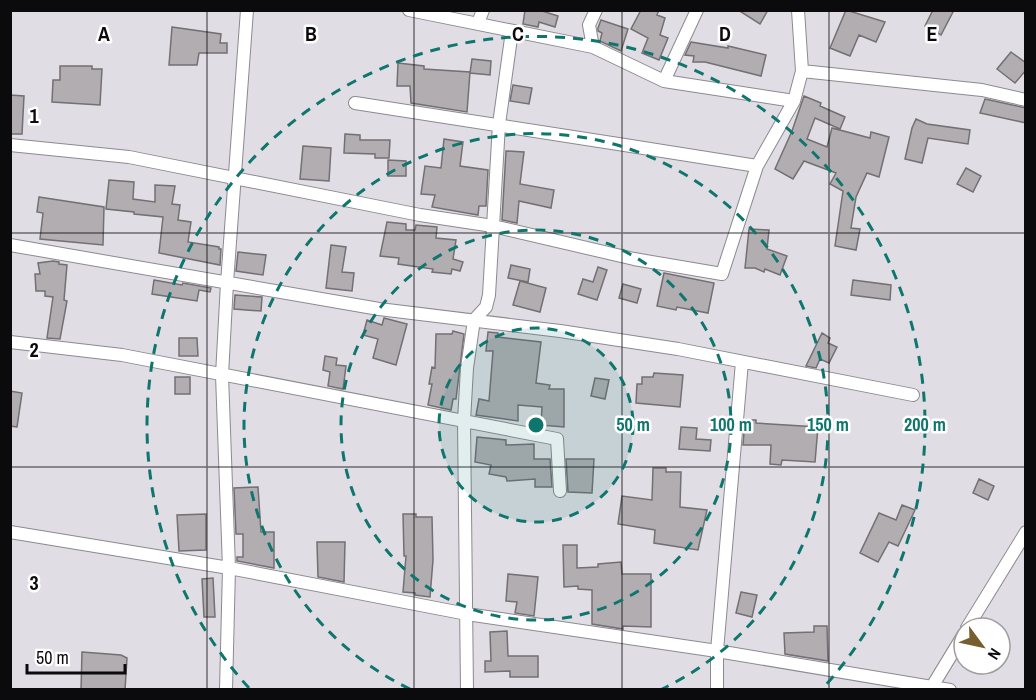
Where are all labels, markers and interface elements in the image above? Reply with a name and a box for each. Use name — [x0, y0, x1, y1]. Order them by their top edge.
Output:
text: A — [98, 20, 110, 47]
text: B — [305, 20, 317, 47]
text: C — [512, 20, 524, 47]
text: D — [719, 20, 731, 47]
text: E — [927, 20, 938, 47]
text: 1 — [29, 102, 39, 129]
text: 2 — [29, 336, 39, 363]
text: 50 m — [616, 412, 650, 437]
text: 100 m — [710, 412, 752, 437]
text: 150 m — [807, 412, 849, 437]
text: 200 m — [904, 412, 946, 437]
centre of rings — [526, 415, 546, 435]
text: 3 — [29, 569, 39, 596]
north arrow — [952, 616, 1012, 676]
scale bar — [27, 637, 124, 675]
text: N — [983, 644, 1006, 664]
text: 50 m — [36, 645, 69, 670]

